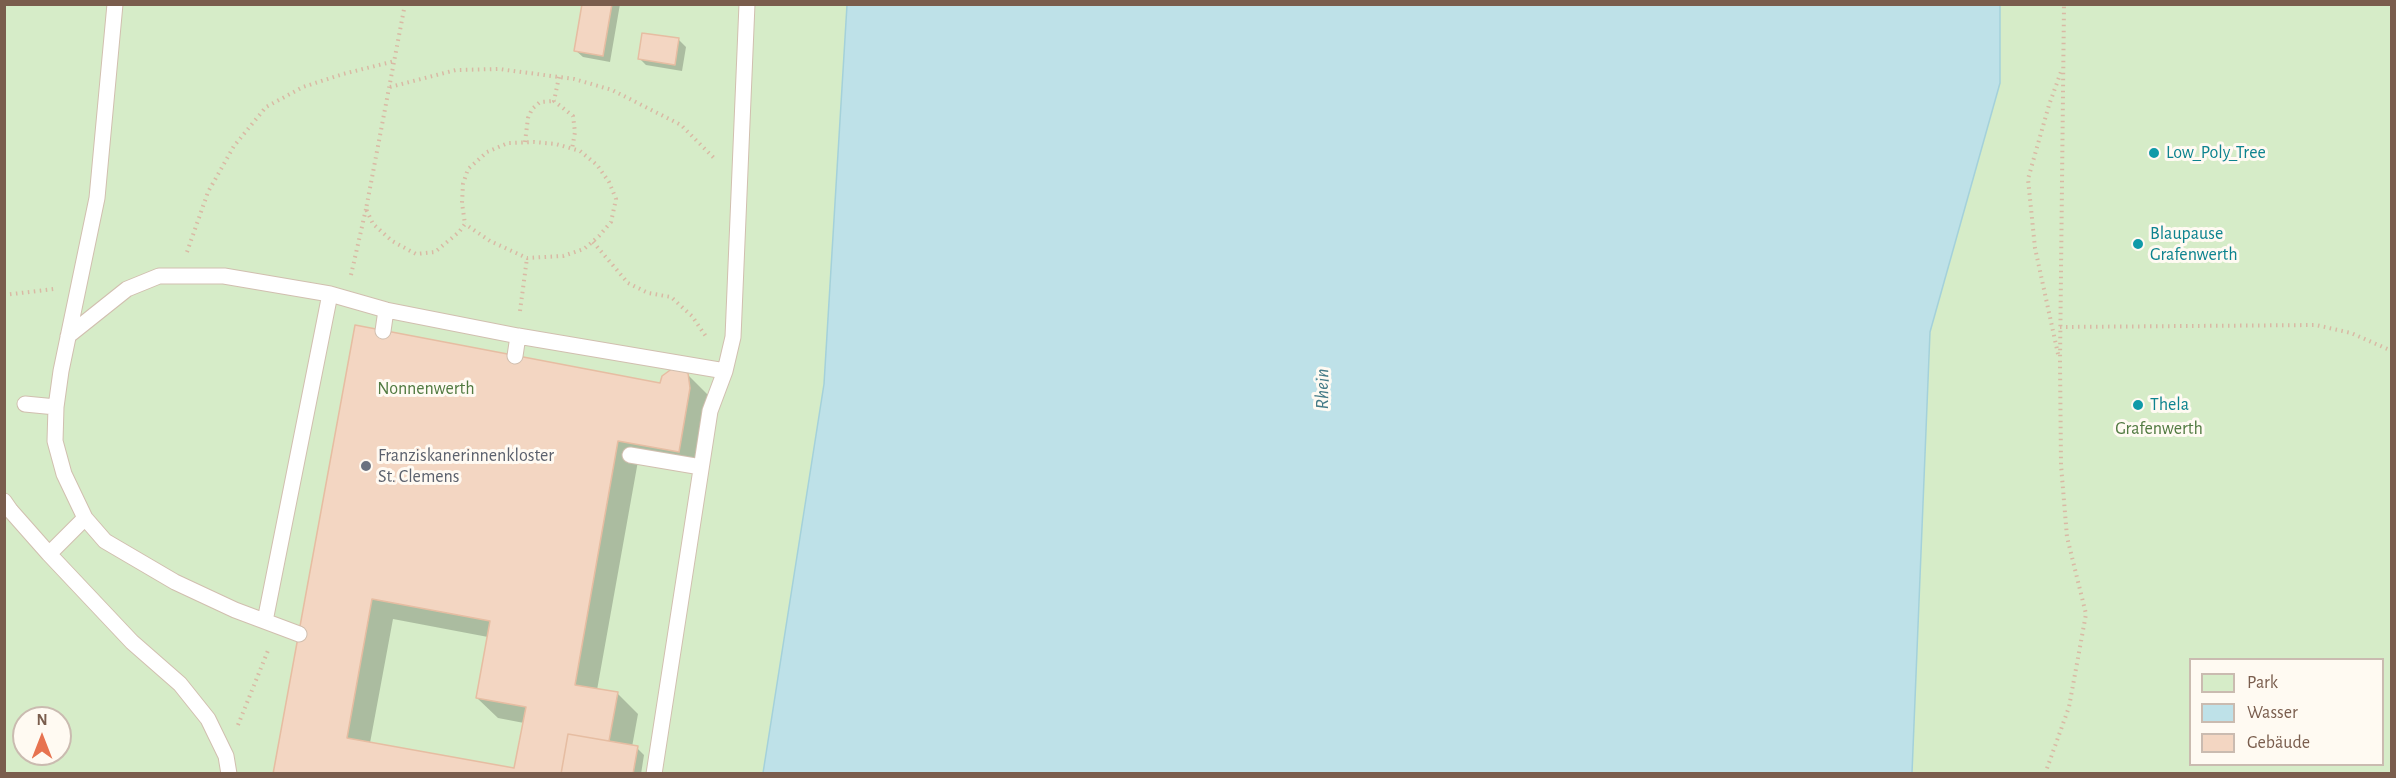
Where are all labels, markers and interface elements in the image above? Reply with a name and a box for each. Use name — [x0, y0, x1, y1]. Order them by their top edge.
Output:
place label: Low_Poly_Tree — [2166, 142, 2266, 164]
marker: Low_Poly_Tree — [2147, 146, 2161, 160]
place label: Blaupause Grafenwerth — [2150, 223, 2238, 266]
marker: Blaupause Grafenwerth — [2131, 237, 2145, 251]
water label: Rhein — [1310, 368, 1334, 410]
park label: Nonnenwerth — [377, 378, 475, 400]
place label: Thela — [2150, 394, 2189, 416]
marker: Thela — [2131, 398, 2145, 412]
park label: Grafenwerth — [2115, 418, 2203, 440]
place label: Franziskanerinnenkloster St. Clemens — [378, 445, 554, 488]
marker: Franziskanerinnenkloster St. Clemens — [359, 459, 373, 473]
legend — [2189, 658, 2384, 766]
text: Park — [2247, 674, 2278, 692]
text: Wasser — [2247, 704, 2298, 722]
north arrow — [12, 706, 72, 766]
text: N — [36, 712, 48, 728]
text: Gebäude — [2247, 734, 2310, 752]

